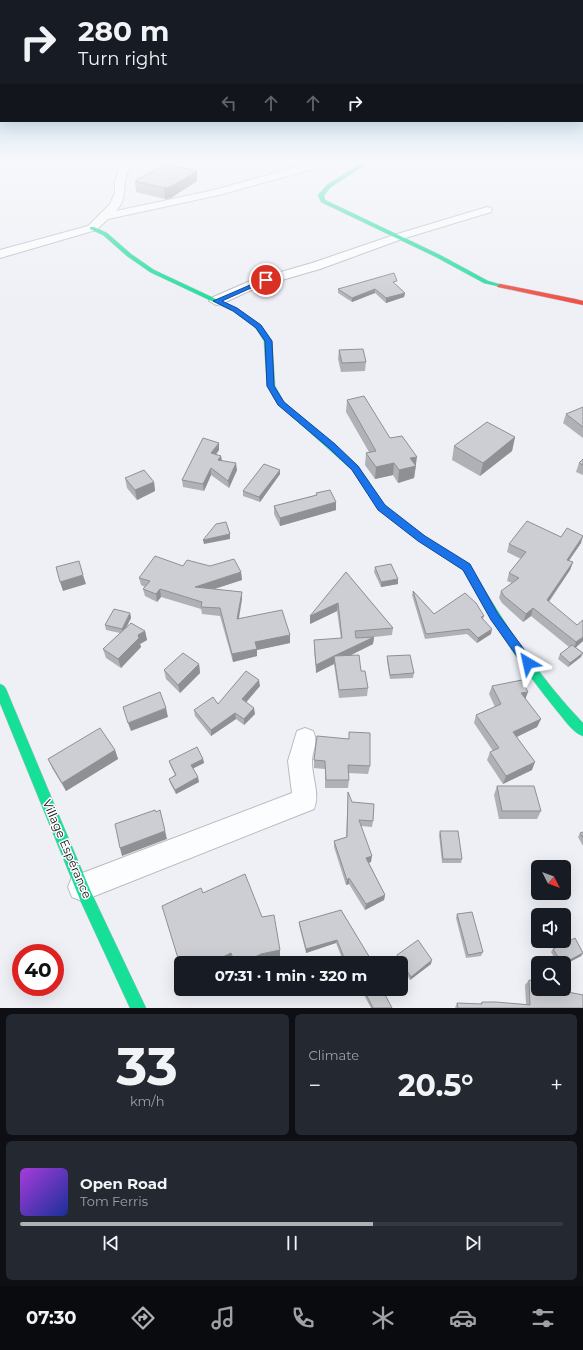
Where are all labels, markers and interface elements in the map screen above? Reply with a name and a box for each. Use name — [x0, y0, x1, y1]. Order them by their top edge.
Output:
text: 280 m — [78, 14, 169, 48]
icon: right — [12, 16, 64, 68]
text: Turn right — [78, 48, 168, 70]
icon: left — [218, 92, 240, 114]
icon: ahead — [260, 92, 282, 114]
icon: ahead — [302, 92, 324, 114]
icon: right — [344, 92, 366, 114]
pin — [249, 263, 283, 297]
icon: arrive — [255, 269, 277, 291]
position arrow — [507, 642, 549, 684]
street label: Village Espérance — [40, 797, 95, 901]
north arrow — [531, 860, 571, 900]
map controls — [531, 860, 571, 996]
button: sound — [531, 908, 571, 948]
speed limit sign: 40 — [12, 944, 64, 996]
button: search — [531, 956, 571, 996]
text: 07:31 · 1 min · 320 m — [215, 966, 367, 985]
text: 33 — [117, 1035, 178, 1098]
text: Climate — [309, 1047, 359, 1063]
text: 20.5° — [398, 1067, 474, 1104]
text: − — [309, 1072, 321, 1099]
text: + — [550, 1072, 563, 1099]
text: km/h — [130, 1093, 165, 1109]
text: Open Road — [80, 1174, 168, 1193]
text: Tom Ferris — [80, 1193, 148, 1209]
icon: previous — [100, 1232, 122, 1254]
icon: pause — [281, 1232, 303, 1254]
icon: next — [462, 1232, 484, 1254]
icon: directions — [129, 1304, 157, 1332]
icon: music — [209, 1304, 237, 1332]
icon: phone — [289, 1304, 317, 1332]
icon: climate — [369, 1304, 397, 1332]
icon: car — [449, 1304, 477, 1332]
icon: filters — [529, 1304, 557, 1332]
text: 07:30 — [26, 1307, 77, 1329]

